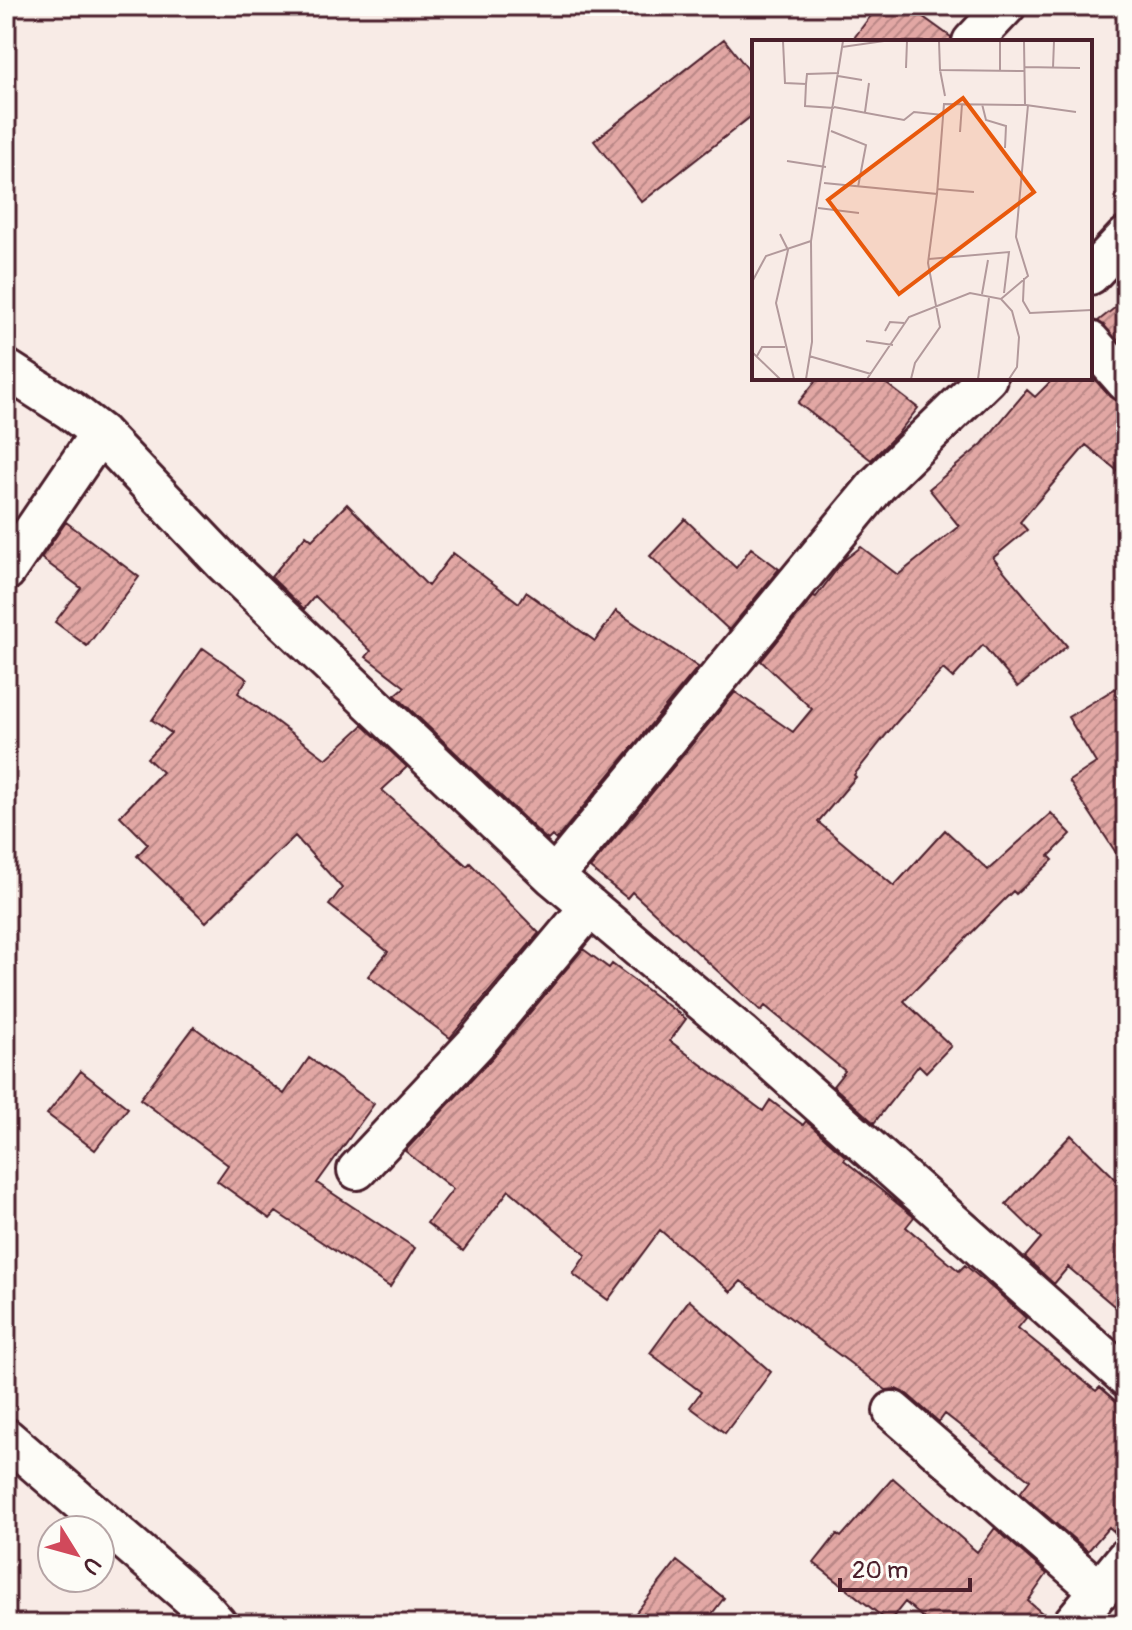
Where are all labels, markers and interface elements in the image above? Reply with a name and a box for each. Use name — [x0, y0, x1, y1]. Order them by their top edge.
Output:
inset map — [752, 40, 1092, 380]
north arrow — [36, 1514, 116, 1594]
scale bar — [840, 1542, 970, 1592]
text: U — [76, 1551, 107, 1580]
text: 20 m — [852, 1556, 908, 1585]

